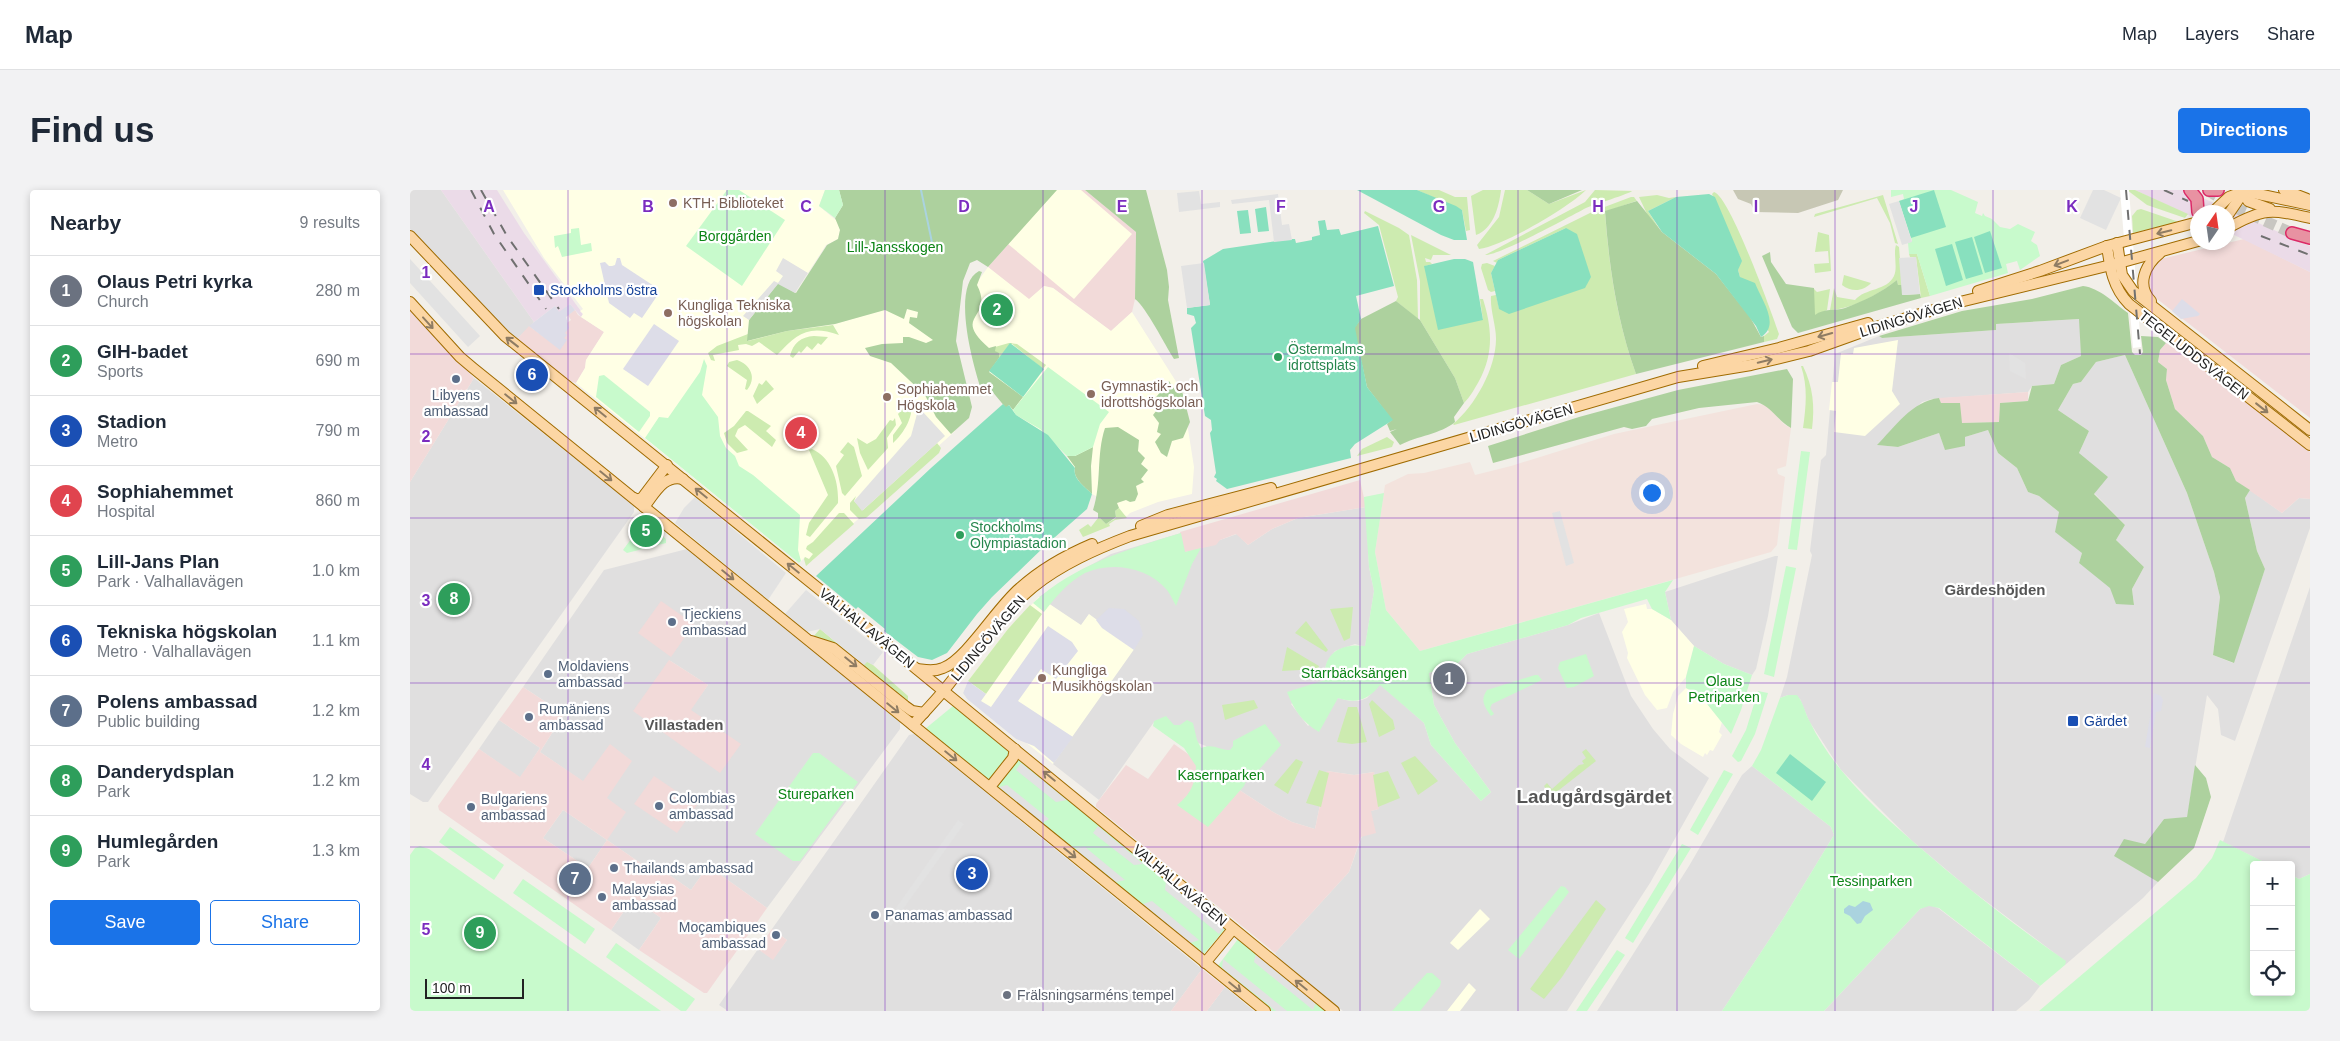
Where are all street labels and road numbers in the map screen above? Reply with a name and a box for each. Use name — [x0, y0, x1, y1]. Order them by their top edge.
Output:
street label: LIDINGÖVÄGEN — [1857, 293, 1964, 340]
street label: TEGELUDDSVÄGEN — [2136, 307, 2252, 403]
street label: LIDINGÖVÄGEN — [1467, 400, 1574, 445]
street label: VALHALLAVÄGEN — [816, 585, 918, 671]
street label: LIDINGÖVÄGEN — [947, 591, 1028, 684]
street label: VALHALLAVÄGEN — [1130, 841, 1230, 929]

